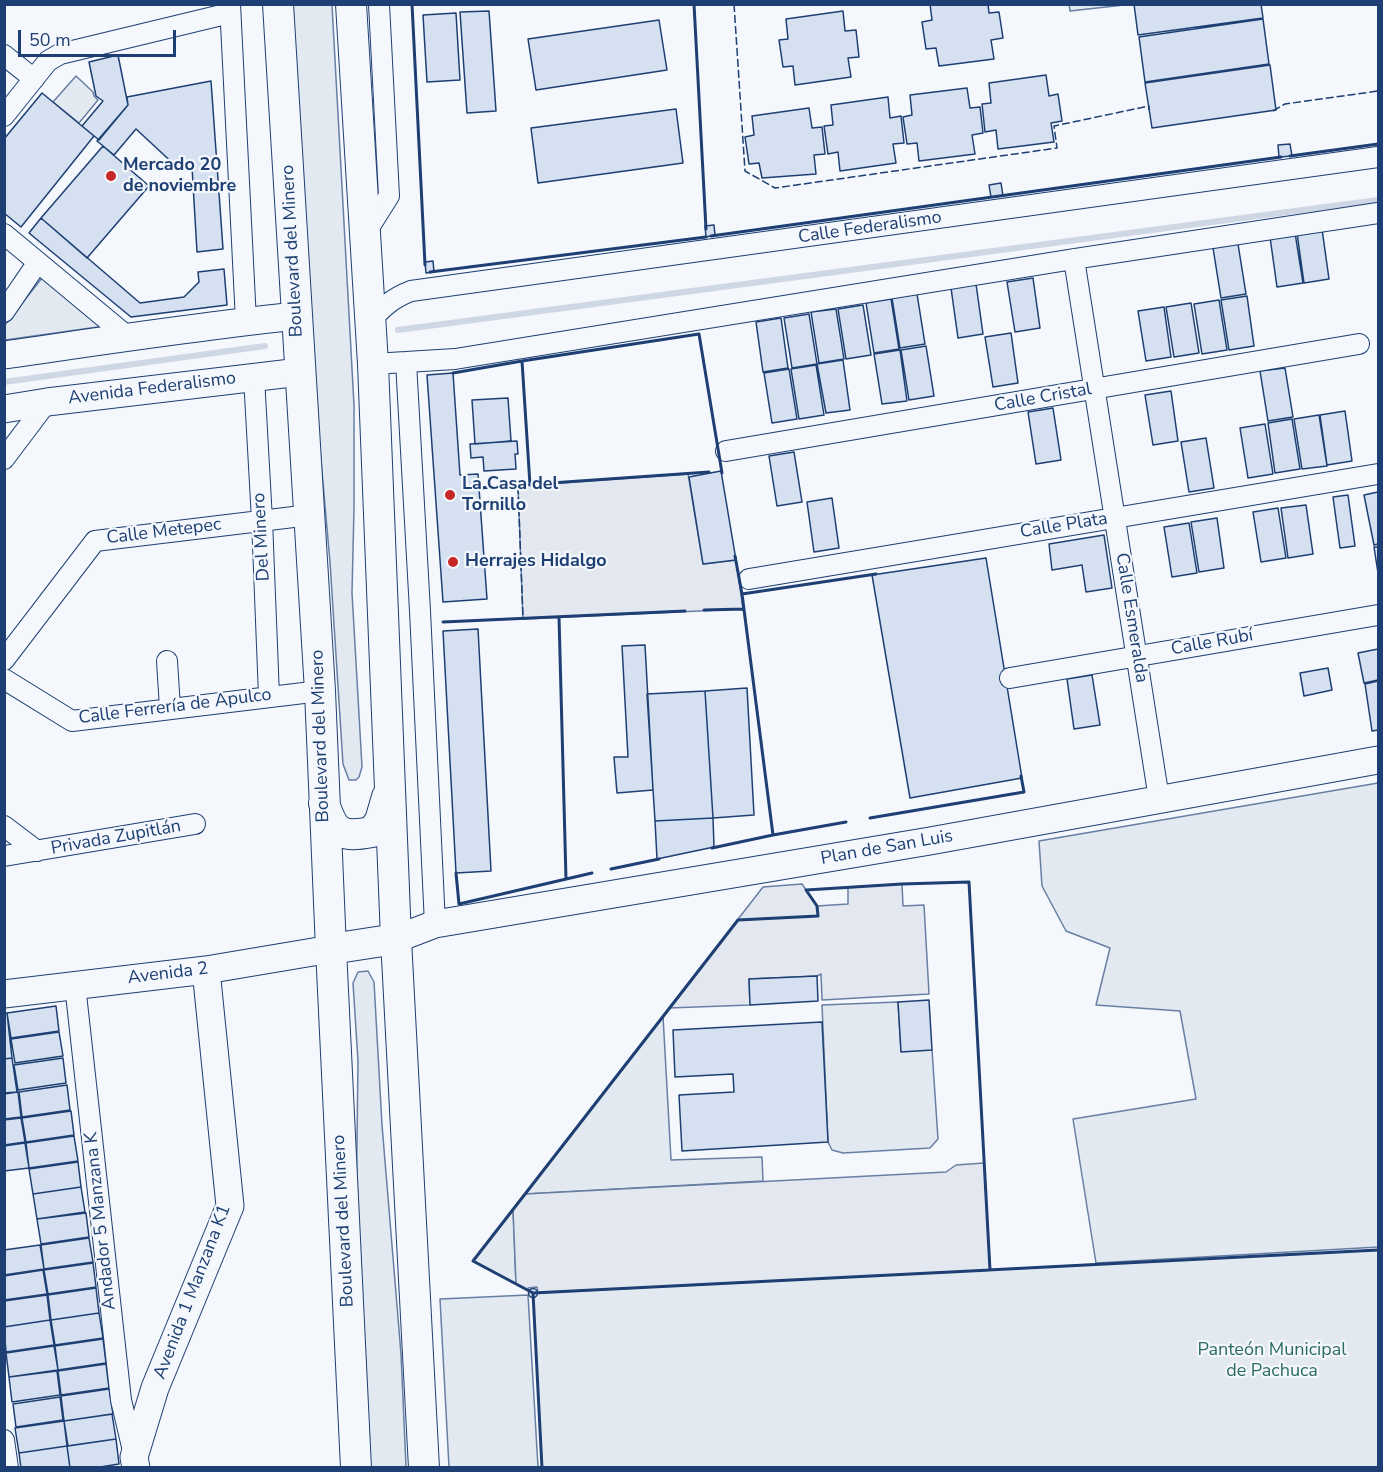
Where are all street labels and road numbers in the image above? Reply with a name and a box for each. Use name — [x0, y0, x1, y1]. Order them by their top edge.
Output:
street label: Boulevard del Minero — [278, 164, 308, 338]
street label: Calle Federalismo — [797, 207, 943, 249]
street label: Avenida Federalismo — [67, 368, 237, 410]
street label: Calle Cristal — [993, 379, 1093, 417]
street label: Del Minero — [249, 492, 275, 582]
street label: Calle Plata — [1019, 508, 1109, 544]
street label: Calle Metepec — [105, 514, 223, 550]
street label: Calle Esmeralda — [1110, 551, 1152, 685]
street label: Calle Rubí — [1169, 625, 1255, 661]
street label: Boulevard del Minero — [307, 649, 335, 823]
street label: Calle Ferrería de Apulco — [77, 684, 273, 730]
street label: Privada Zupitlán — [49, 816, 183, 860]
street label: Plan de San Luis — [819, 826, 955, 870]
street label: Avenida 2 — [126, 958, 210, 990]
street label: Andador 5 Manzana K — [81, 1131, 121, 1311]
street label: Boulevard del Minero — [329, 1134, 359, 1308]
street label: Avenida 1 Manzana K1 — [150, 1202, 236, 1382]

